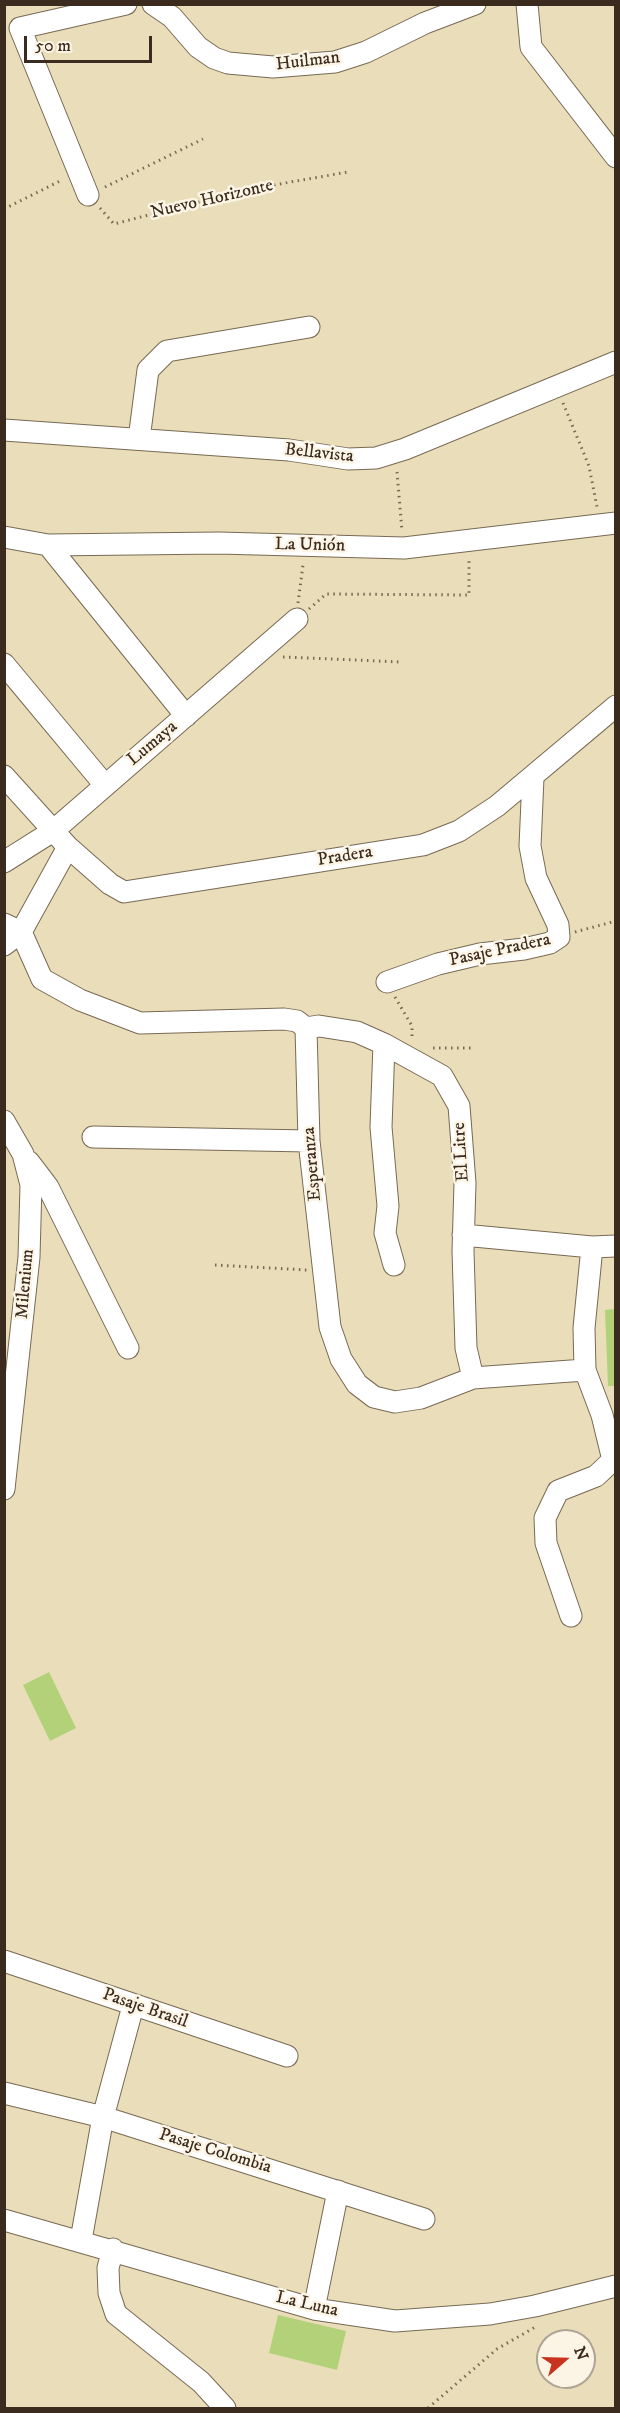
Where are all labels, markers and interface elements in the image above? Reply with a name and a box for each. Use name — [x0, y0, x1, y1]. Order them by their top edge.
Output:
scale bar — [27, 24, 154, 62]
text: 50 m — [35, 35, 71, 57]
street label: Huilman — [275, 47, 341, 77]
street label: Nuevo Horizonte — [149, 175, 275, 225]
street label: Bellavista — [283, 440, 355, 468]
street label: La Unión — [275, 535, 345, 557]
street label: Lumaya — [123, 717, 183, 771]
street label: Pradera — [316, 842, 374, 872]
street label: Pasaje Pradera — [447, 930, 553, 972]
street label: El Litre — [449, 1122, 475, 1182]
street label: Esperanza — [299, 1126, 327, 1202]
street label: Milenium — [12, 1248, 40, 1320]
street label: Pasaje Brasil — [99, 1984, 191, 2034]
street label: Pasaje Colombia — [156, 2125, 274, 2179]
street label: La Luna — [274, 2287, 340, 2323]
north arrow — [536, 2329, 596, 2389]
text: N — [569, 2344, 593, 2363]

